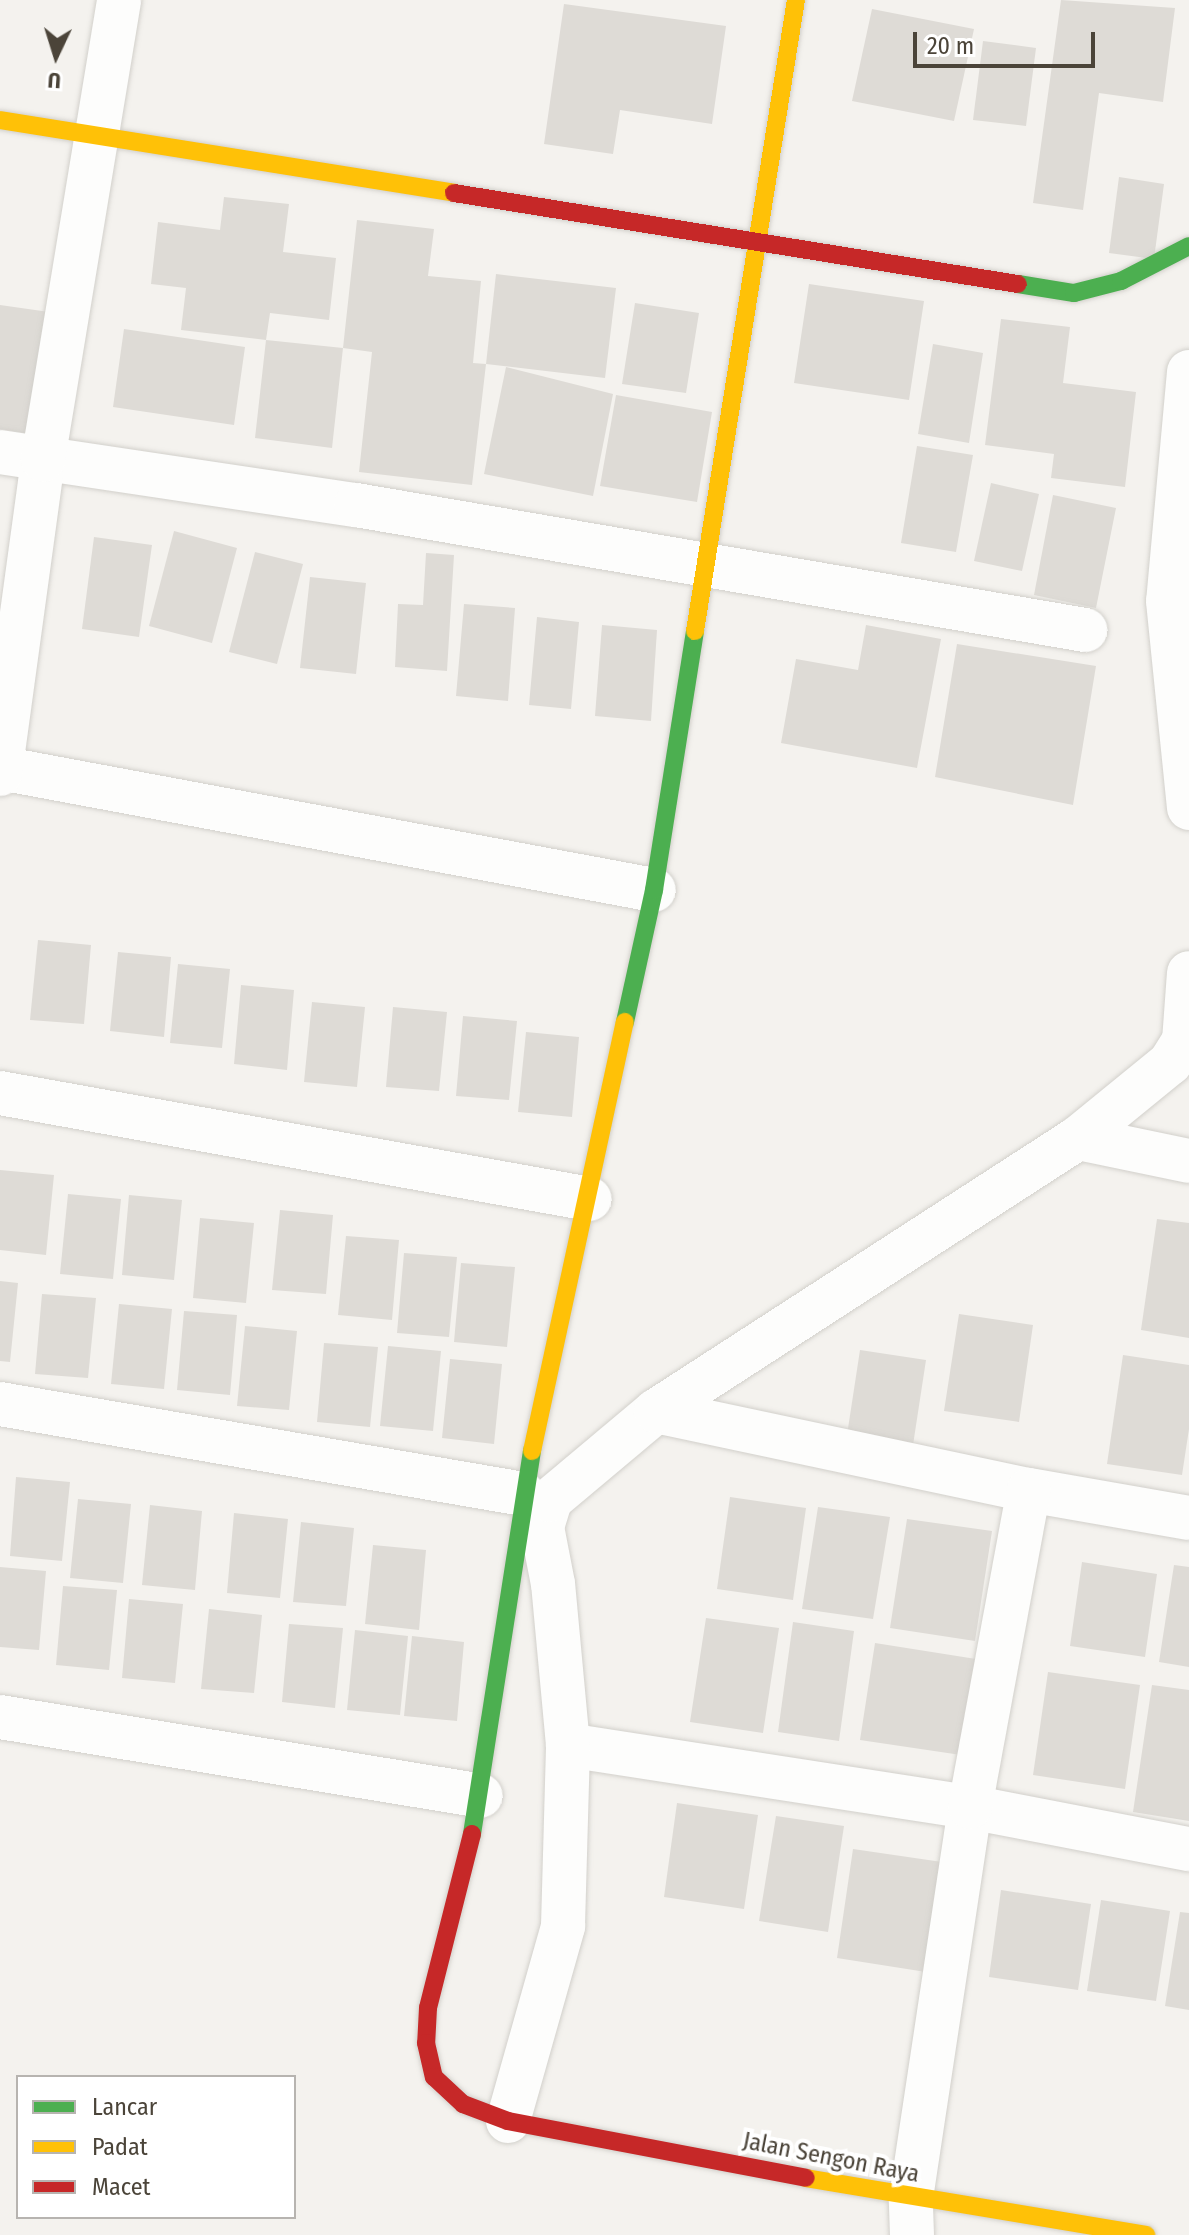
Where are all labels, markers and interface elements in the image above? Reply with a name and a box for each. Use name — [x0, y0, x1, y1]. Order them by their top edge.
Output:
north arrow — [16, 16, 96, 96]
scale bar — [917, 16, 1099, 66]
text: 20 m — [927, 32, 974, 60]
text: U — [47, 67, 62, 94]
legend — [16, 2075, 296, 2219]
text: Lancar — [92, 2093, 157, 2121]
street label: Jalan Sengon Raya — [740, 2127, 922, 2189]
text: Padat — [92, 2133, 148, 2161]
text: Macet — [92, 2173, 150, 2201]

